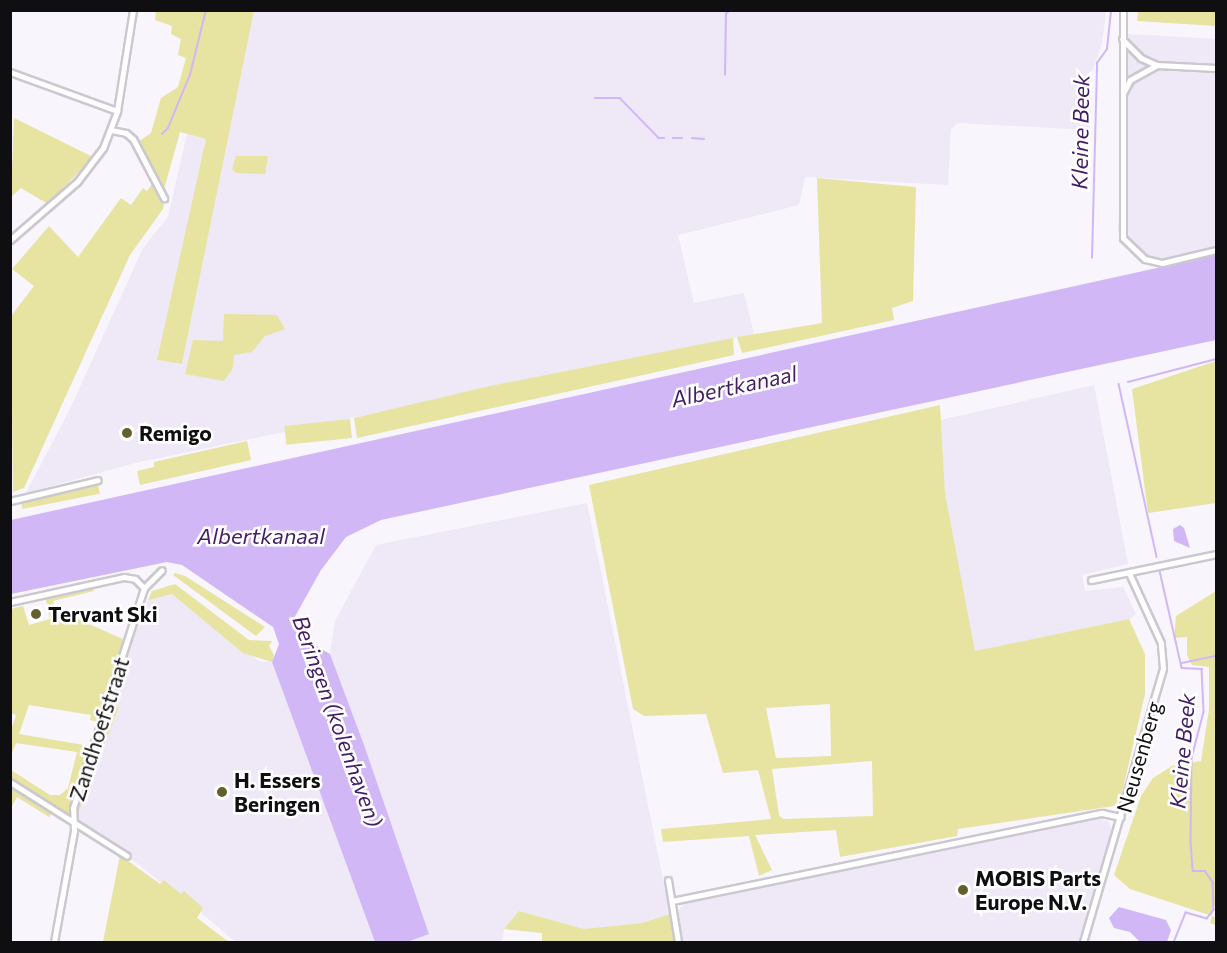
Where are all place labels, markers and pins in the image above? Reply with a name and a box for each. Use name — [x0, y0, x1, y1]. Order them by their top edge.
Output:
place label: Remigo — [139, 420, 212, 446]
marker: Remigo — [120, 426, 134, 440]
place label: Tervant Ski — [48, 601, 158, 627]
marker: Tervant Ski — [29, 607, 43, 621]
place label: H. Essers Beringen — [234, 767, 320, 817]
marker: H. Essers Beringen — [215, 785, 229, 799]
place label: MOBIS Parts Europe N.V. — [975, 865, 1101, 915]
marker: MOBIS Parts Europe N.V. — [956, 883, 970, 897]

